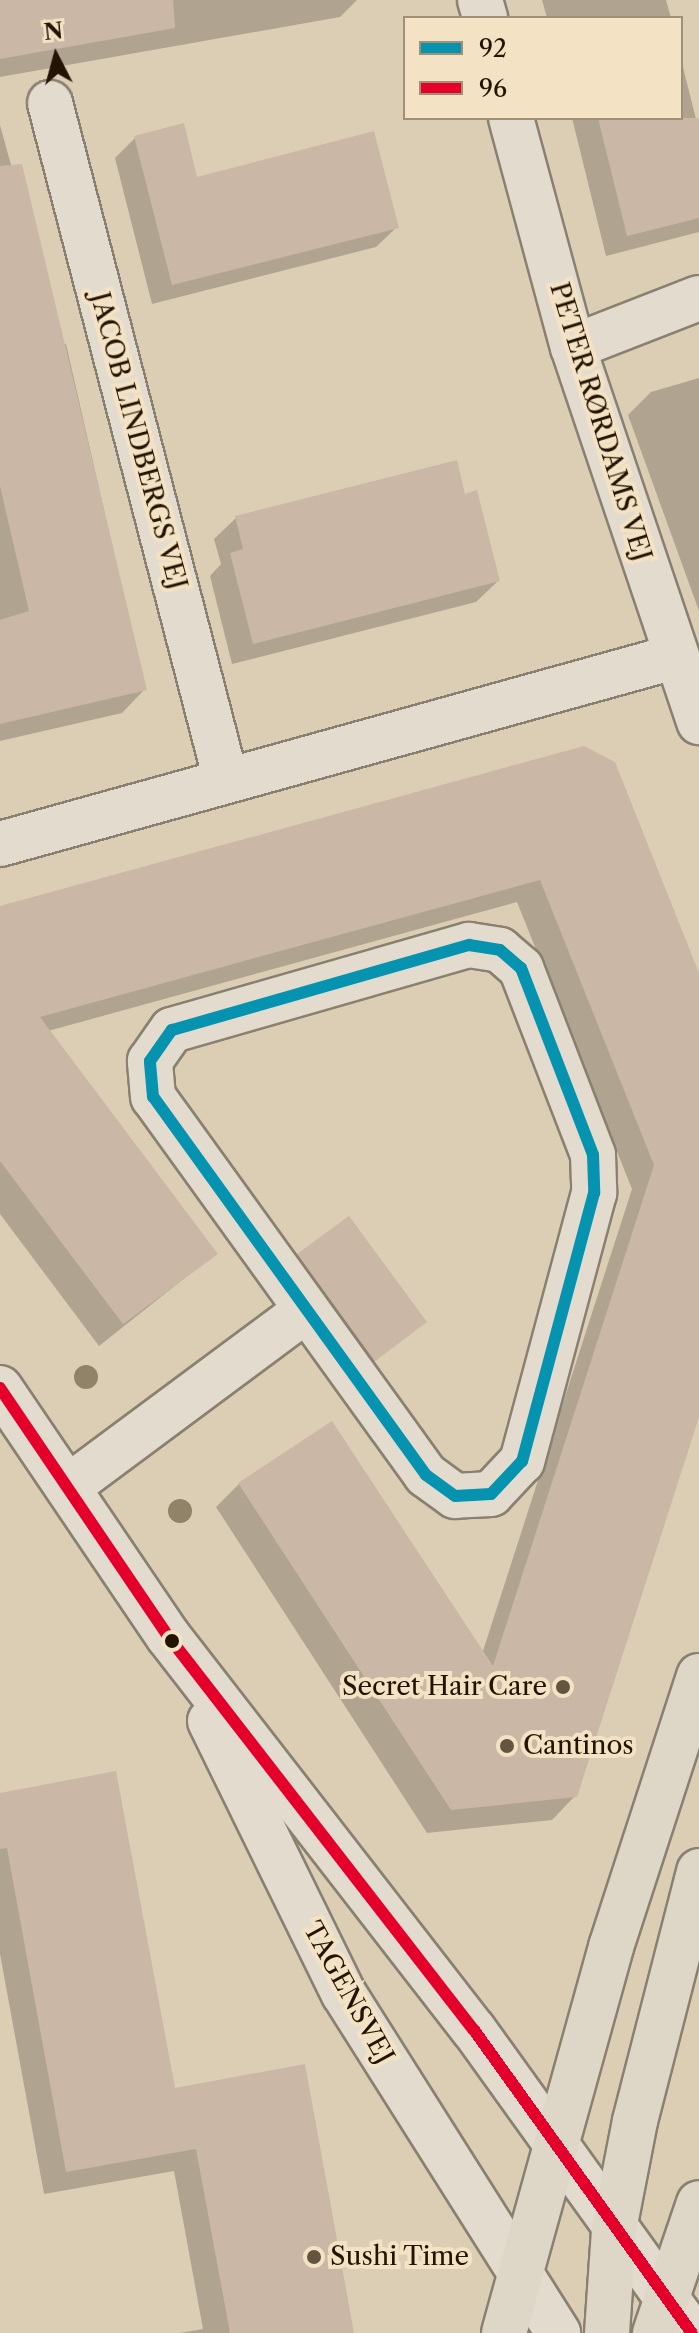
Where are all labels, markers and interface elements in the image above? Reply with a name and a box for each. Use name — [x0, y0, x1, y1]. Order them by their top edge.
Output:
north arrow — [16, 16, 96, 96]
legend — [403, 16, 683, 120]
text: N — [43, 17, 64, 46]
text: 92 — [479, 34, 507, 63]
text: 96 — [479, 74, 507, 103]
street label: PETER RØRDAMS VEJ — [542, 278, 658, 566]
street label: JACOB LINDBERGS VEJ — [83, 288, 193, 594]
unlabelled marker — [164, 1633, 180, 1649]
place label: Secret Hair Care — [341, 1671, 547, 1703]
marker: Secret Hair Care — [554, 1678, 572, 1696]
place label: Cantinos — [523, 1730, 634, 1762]
marker: Cantinos — [498, 1737, 516, 1755]
street label: TAGENSVEJ — [296, 1916, 400, 2070]
place label: Sushi Time — [330, 2241, 470, 2273]
marker: Sushi Time — [305, 2248, 323, 2266]

